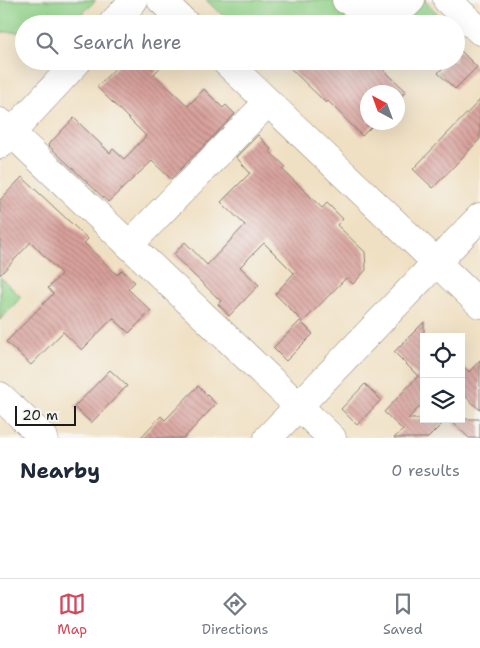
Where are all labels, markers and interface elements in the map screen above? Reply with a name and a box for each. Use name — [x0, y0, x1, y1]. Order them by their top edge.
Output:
search box — [15, 15, 465, 70]
icon: search — [33, 29, 61, 57]
text: Search here — [73, 30, 182, 55]
north arrow — [360, 85, 405, 130]
map controls — [420, 333, 465, 423]
button: locate — [420, 333, 465, 378]
button: layers — [420, 378, 465, 423]
scale bar — [15, 403, 76, 426]
text: 20 m — [22, 406, 58, 424]
text: Nearby — [20, 457, 100, 485]
text: 0 results — [391, 460, 460, 481]
tab: Map — [57, 590, 87, 638]
tab: Directions — [202, 590, 269, 638]
tab: Saved — [383, 590, 423, 638]

